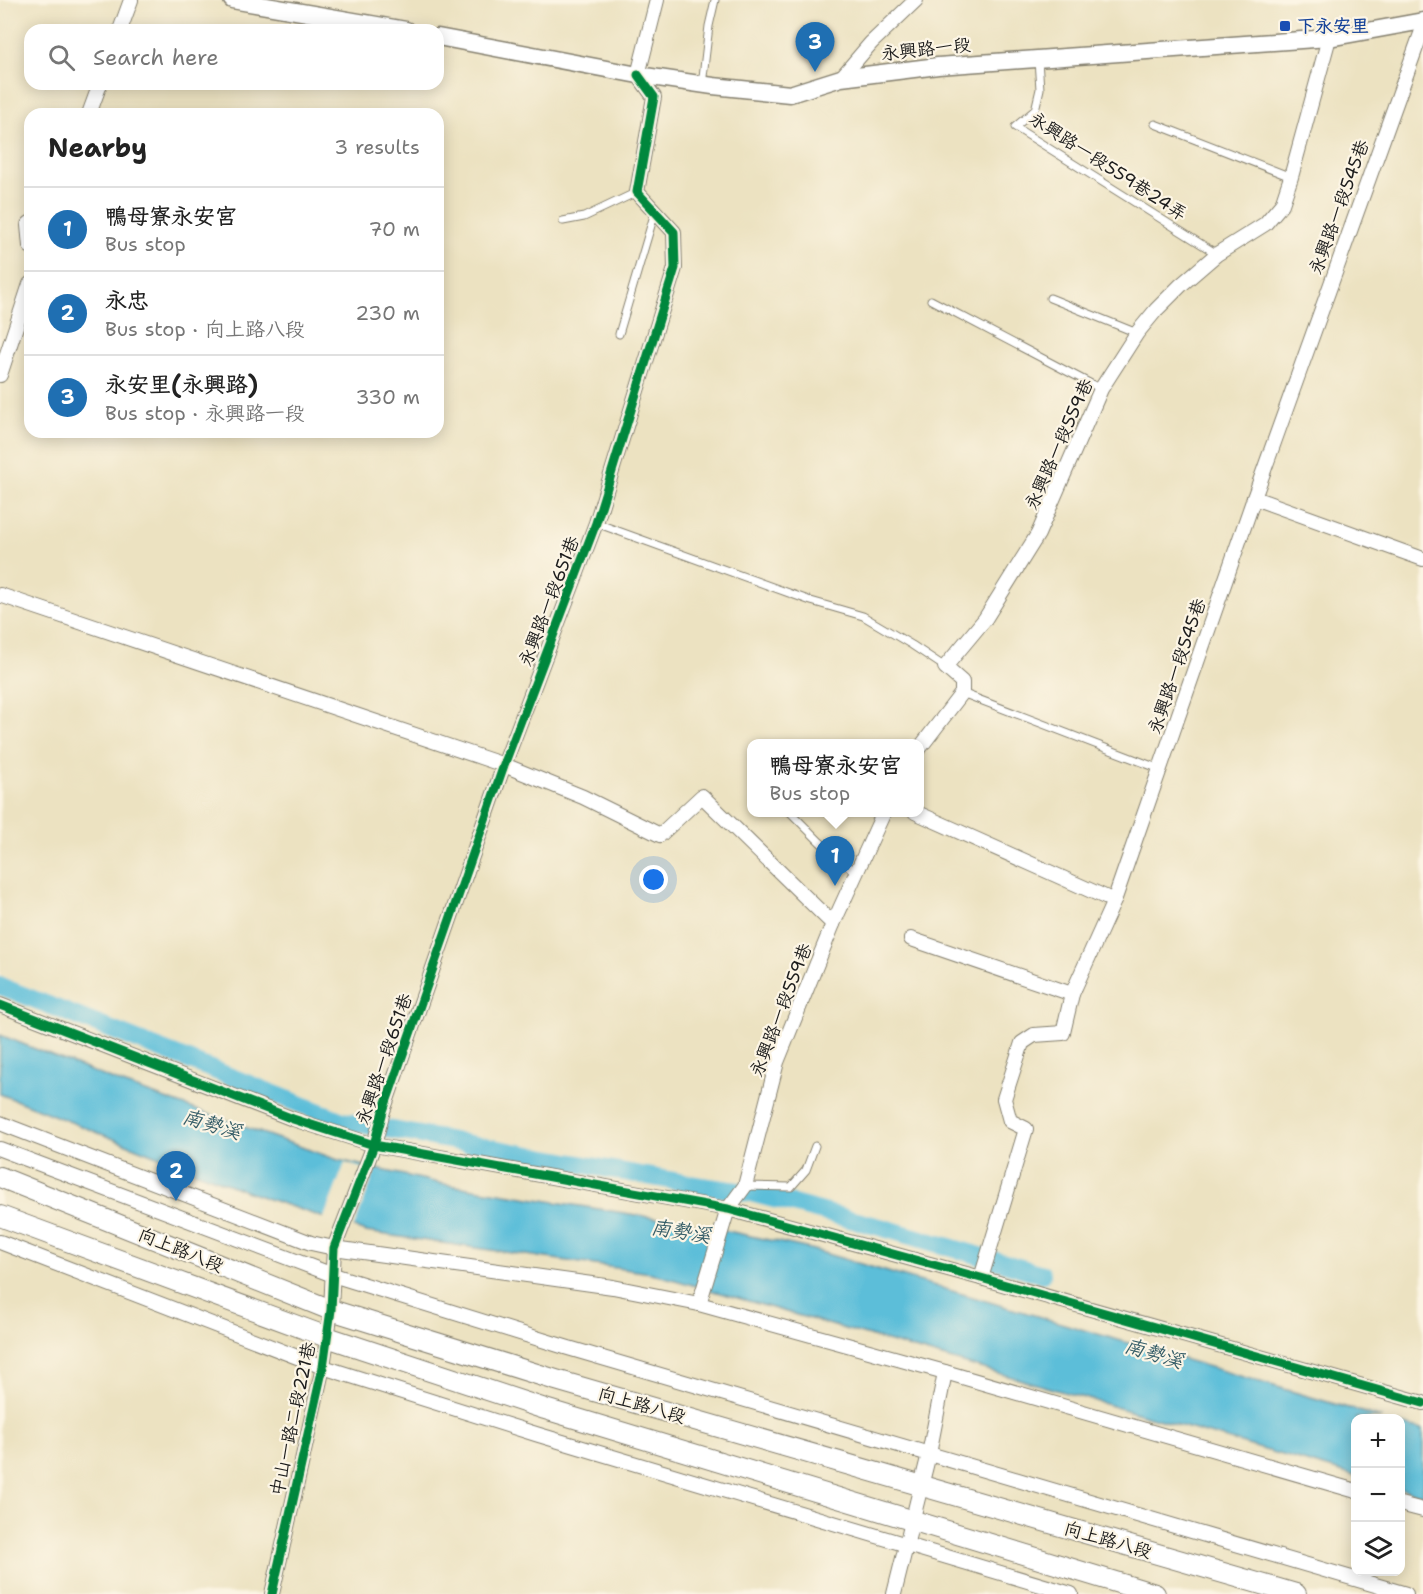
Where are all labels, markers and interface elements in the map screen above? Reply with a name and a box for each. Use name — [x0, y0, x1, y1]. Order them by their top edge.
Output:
place label: 下永安里 — [1297, 14, 1369, 38]
marker: 下永安里 — [1278, 19, 1292, 33]
pin: 3 — [796, 22, 834, 72]
search box — [24, 24, 444, 90]
street label: 永興路一段 — [880, 32, 972, 66]
icon: search — [45, 41, 78, 74]
text: Search here — [93, 43, 219, 72]
street label: 永興路一段559巷24弄 — [1025, 106, 1191, 226]
text: Nearby — [48, 130, 147, 165]
text: 3 results — [334, 134, 420, 160]
street label: 永興路一段545巷 — [1303, 136, 1375, 278]
text: 鴨母寮永安宮 — [105, 202, 237, 231]
text: 1 — [63, 216, 72, 242]
text: 70 m — [368, 216, 420, 242]
text: Bus stop — [105, 231, 186, 257]
text: 永忠 — [105, 286, 149, 315]
text: 2 — [61, 300, 75, 326]
text: 230 m — [355, 300, 420, 326]
text: Bus stop · 向上路八段 — [105, 316, 305, 342]
text: 永安里(永興路) — [105, 370, 258, 399]
street label: 永興路一段559巷 — [1019, 375, 1099, 513]
text: 3 — [61, 384, 75, 410]
text: 330 m — [356, 384, 420, 410]
text: Bus stop · 永興路一段 — [105, 400, 305, 426]
street label: 永興路一段651巷 — [513, 532, 585, 670]
street label: 永興路一段545巷 — [1143, 595, 1211, 737]
popup — [747, 739, 924, 817]
text: 鴨母寮永安宮 — [769, 751, 902, 780]
text: Bus stop — [769, 780, 850, 806]
pin: 1 — [816, 836, 854, 886]
your location — [639, 865, 668, 894]
street label: 永興路一段559巷 — [744, 940, 818, 1080]
street label: 永興路一段651巷 — [350, 990, 418, 1128]
water label: 南勢溪 — [180, 1103, 245, 1145]
pin: 2 — [156, 1152, 195, 1201]
water label: 南勢溪 — [649, 1213, 714, 1249]
street label: 向上路八段 — [135, 1222, 227, 1278]
water label: 南勢溪 — [1122, 1332, 1187, 1374]
street label: 中山一路二段221巷 — [265, 1340, 321, 1498]
street label: 向上路八段 — [595, 1381, 689, 1429]
map controls — [1351, 1414, 1405, 1576]
button: + — [1351, 1414, 1405, 1468]
button: − — [1351, 1468, 1405, 1522]
street label: 向上路八段 — [1061, 1516, 1155, 1564]
button: layers — [1351, 1522, 1405, 1576]

